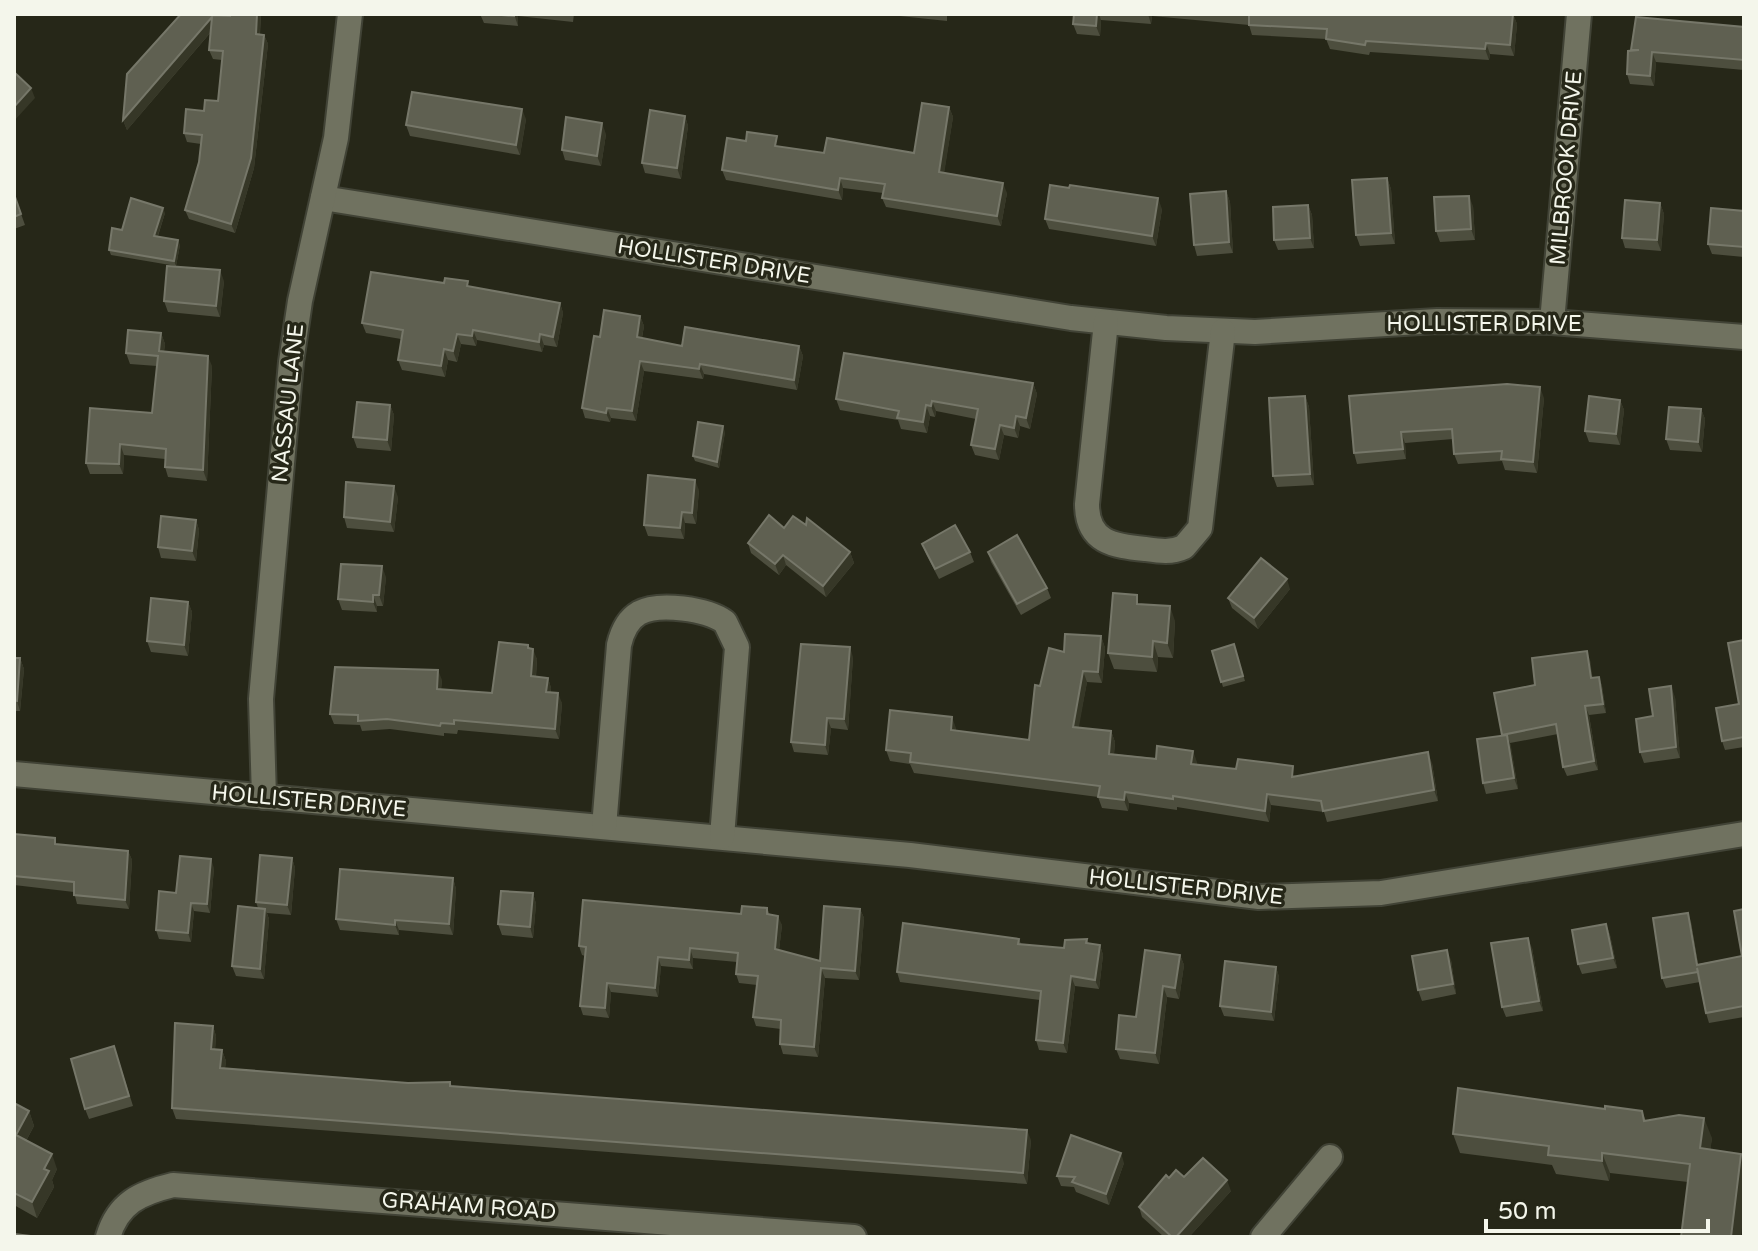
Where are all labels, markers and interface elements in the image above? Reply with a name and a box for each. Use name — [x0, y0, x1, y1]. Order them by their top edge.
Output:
street label: MILBROOK DRIVE — [1545, 70, 1587, 266]
street label: HOLLISTER DRIVE — [615, 233, 813, 289]
street label: HOLLISTER DRIVE — [1386, 311, 1582, 337]
street label: NASSAU LANE — [267, 322, 309, 484]
street label: HOLLISTER DRIVE — [211, 780, 407, 822]
street label: HOLLISTER DRIVE — [1087, 864, 1285, 910]
scale bar — [1486, 1183, 1708, 1233]
street label: GRAHAM ROAD — [381, 1187, 557, 1225]
text: 50 m — [1498, 1197, 1556, 1226]

